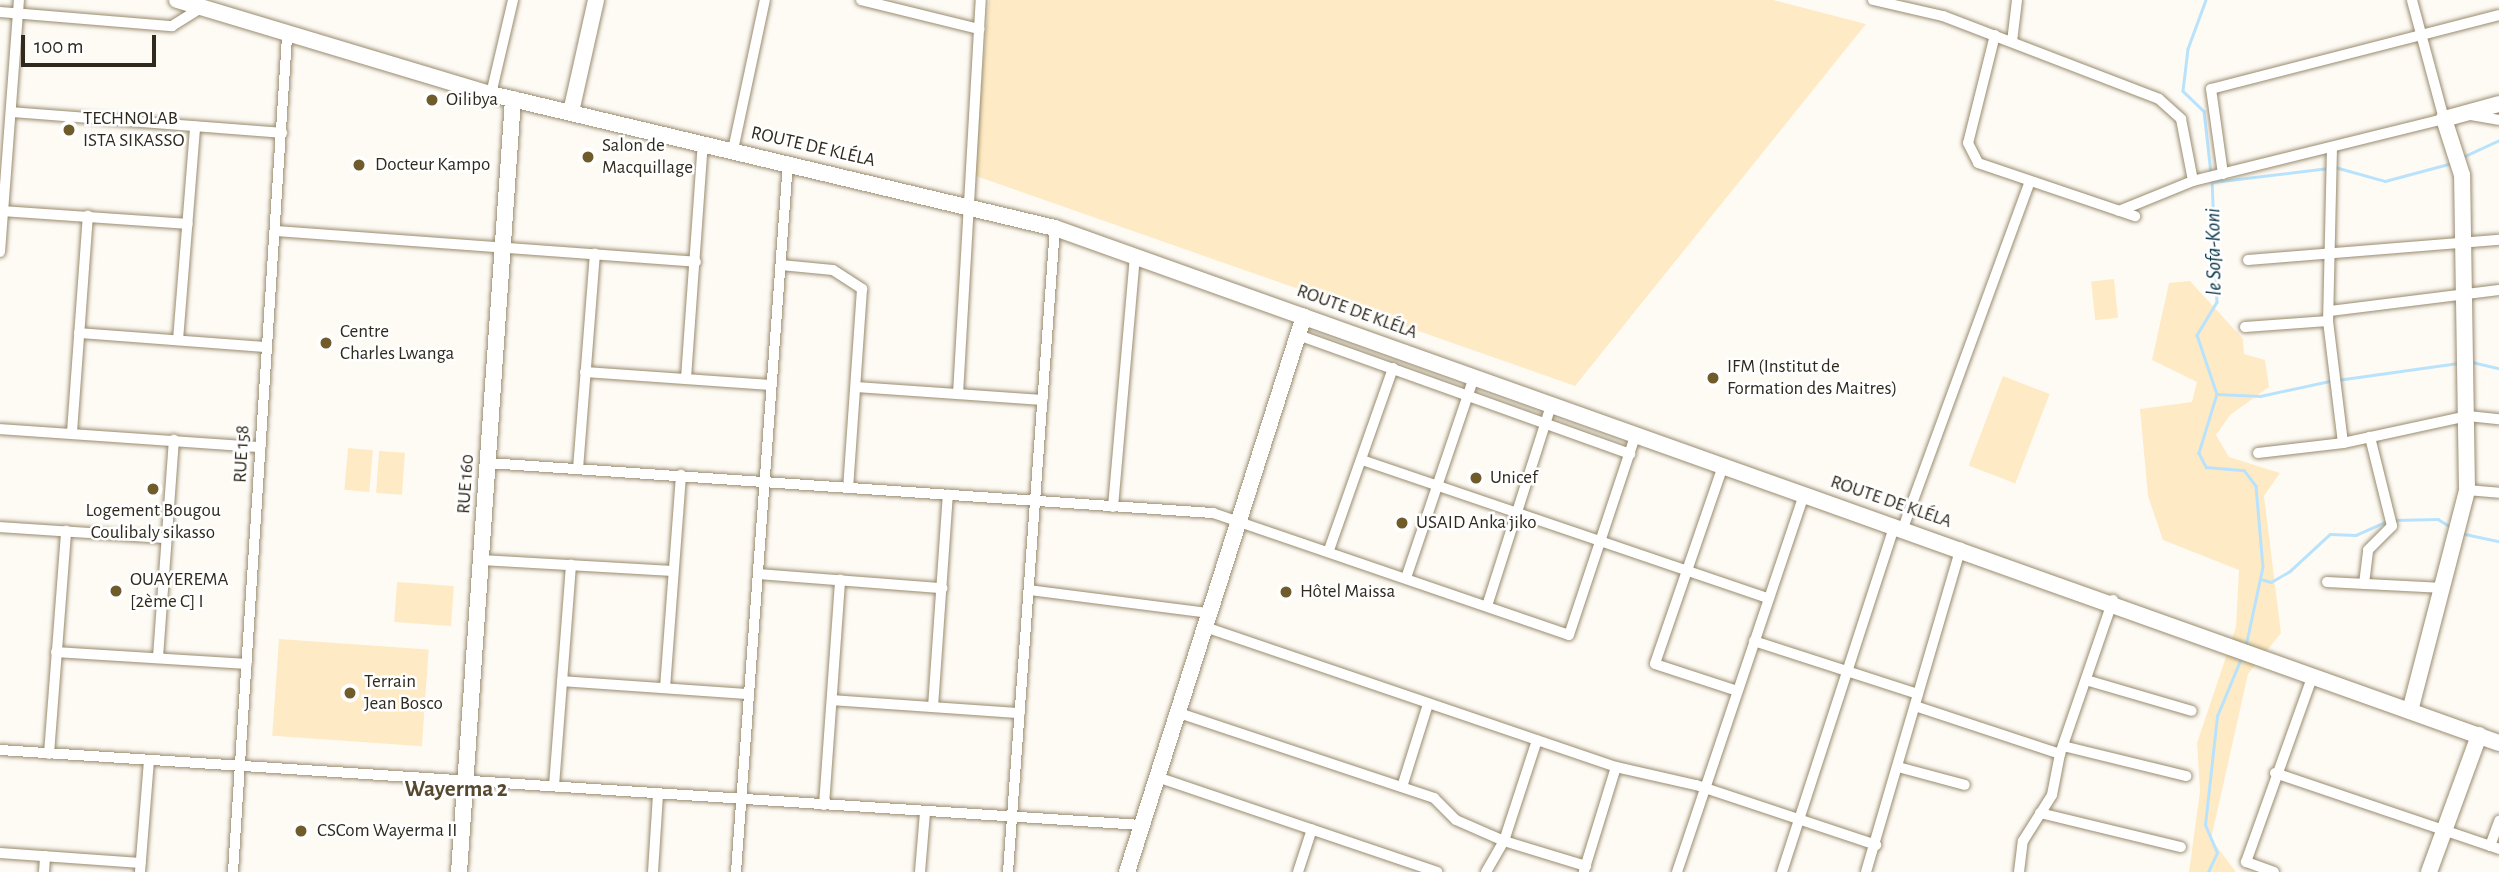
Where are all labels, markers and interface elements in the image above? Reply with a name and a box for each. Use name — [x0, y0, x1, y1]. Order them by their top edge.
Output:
scale bar — [24, 21, 159, 65]
text: 100 m — [34, 36, 84, 57]
place label: Oilibya — [446, 89, 498, 111]
marker: Oilibya — [424, 92, 440, 108]
place label: TECHNOLAB ISTA SIKASSO — [83, 108, 185, 152]
marker: TECHNOLAB ISTA SIKASSO — [61, 122, 77, 138]
street label: ROUTE DE KLÉLA — [749, 122, 877, 172]
place label: Salon de Macquillage — [602, 135, 693, 179]
marker: Salon de Macquillage — [580, 149, 596, 165]
place label: Docteur Kampo — [375, 154, 490, 176]
marker: Docteur Kampo — [349, 155, 369, 175]
water label: le Sofa-Koni — [2201, 208, 2227, 296]
street label: ROUTE DE KLÉLA — [1294, 280, 1420, 344]
place label: Centre Charles Lwanga — [340, 321, 454, 365]
marker: Centre Charles Lwanga — [318, 335, 334, 351]
place label: IFM (Institut de Formation des Maitres) — [1727, 356, 1897, 400]
marker: IFM (Institut de Formation des Maitres) — [1705, 370, 1721, 386]
street label: RUE 158 — [229, 425, 255, 483]
street label: RUE 160 — [453, 453, 479, 515]
place label: Unicef — [1490, 467, 1538, 489]
marker: Unicef — [1468, 470, 1484, 486]
street label: ROUTE DE KLÉLA — [1827, 471, 1955, 533]
marker: Logement Bougou Coulibaly sikasso — [145, 481, 161, 497]
place label: Logement Bougou Coulibaly sikasso — [85, 500, 221, 544]
place label: USAID Anka jiko — [1416, 512, 1536, 534]
marker: USAID Anka jiko — [1394, 515, 1410, 531]
place label: OUAYEREMA [2ème C] I — [130, 569, 229, 613]
place label: Hôtel Maissa — [1300, 581, 1395, 603]
marker: OUAYEREMA [2ème C] I — [108, 583, 124, 599]
marker: Hôtel Maissa — [1278, 584, 1294, 600]
place label: Terrain Jean Bosco — [364, 671, 443, 715]
marker: Terrain Jean Bosco — [342, 685, 358, 701]
district label: Wayerma 2 — [404, 776, 508, 804]
place label: CSCom Wayerma II — [317, 820, 457, 842]
marker: CSCom Wayerma II — [291, 821, 311, 841]

